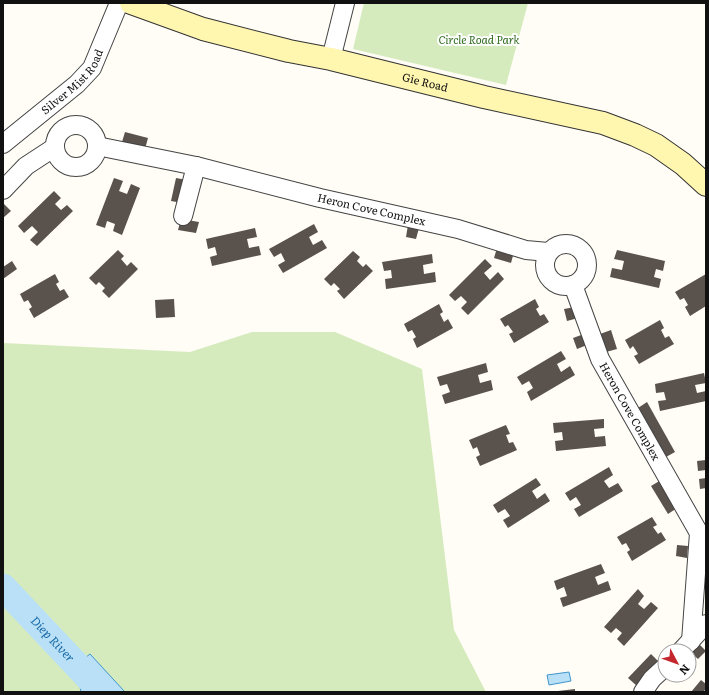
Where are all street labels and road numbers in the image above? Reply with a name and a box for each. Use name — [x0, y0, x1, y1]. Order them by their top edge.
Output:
street label: Silver Mist Road — [37, 46, 106, 117]
street label: Gie Road — [401, 68, 450, 95]
street label: Heron Cove Complex — [316, 189, 428, 229]
street label: Heron Cove Complex — [596, 359, 665, 464]

